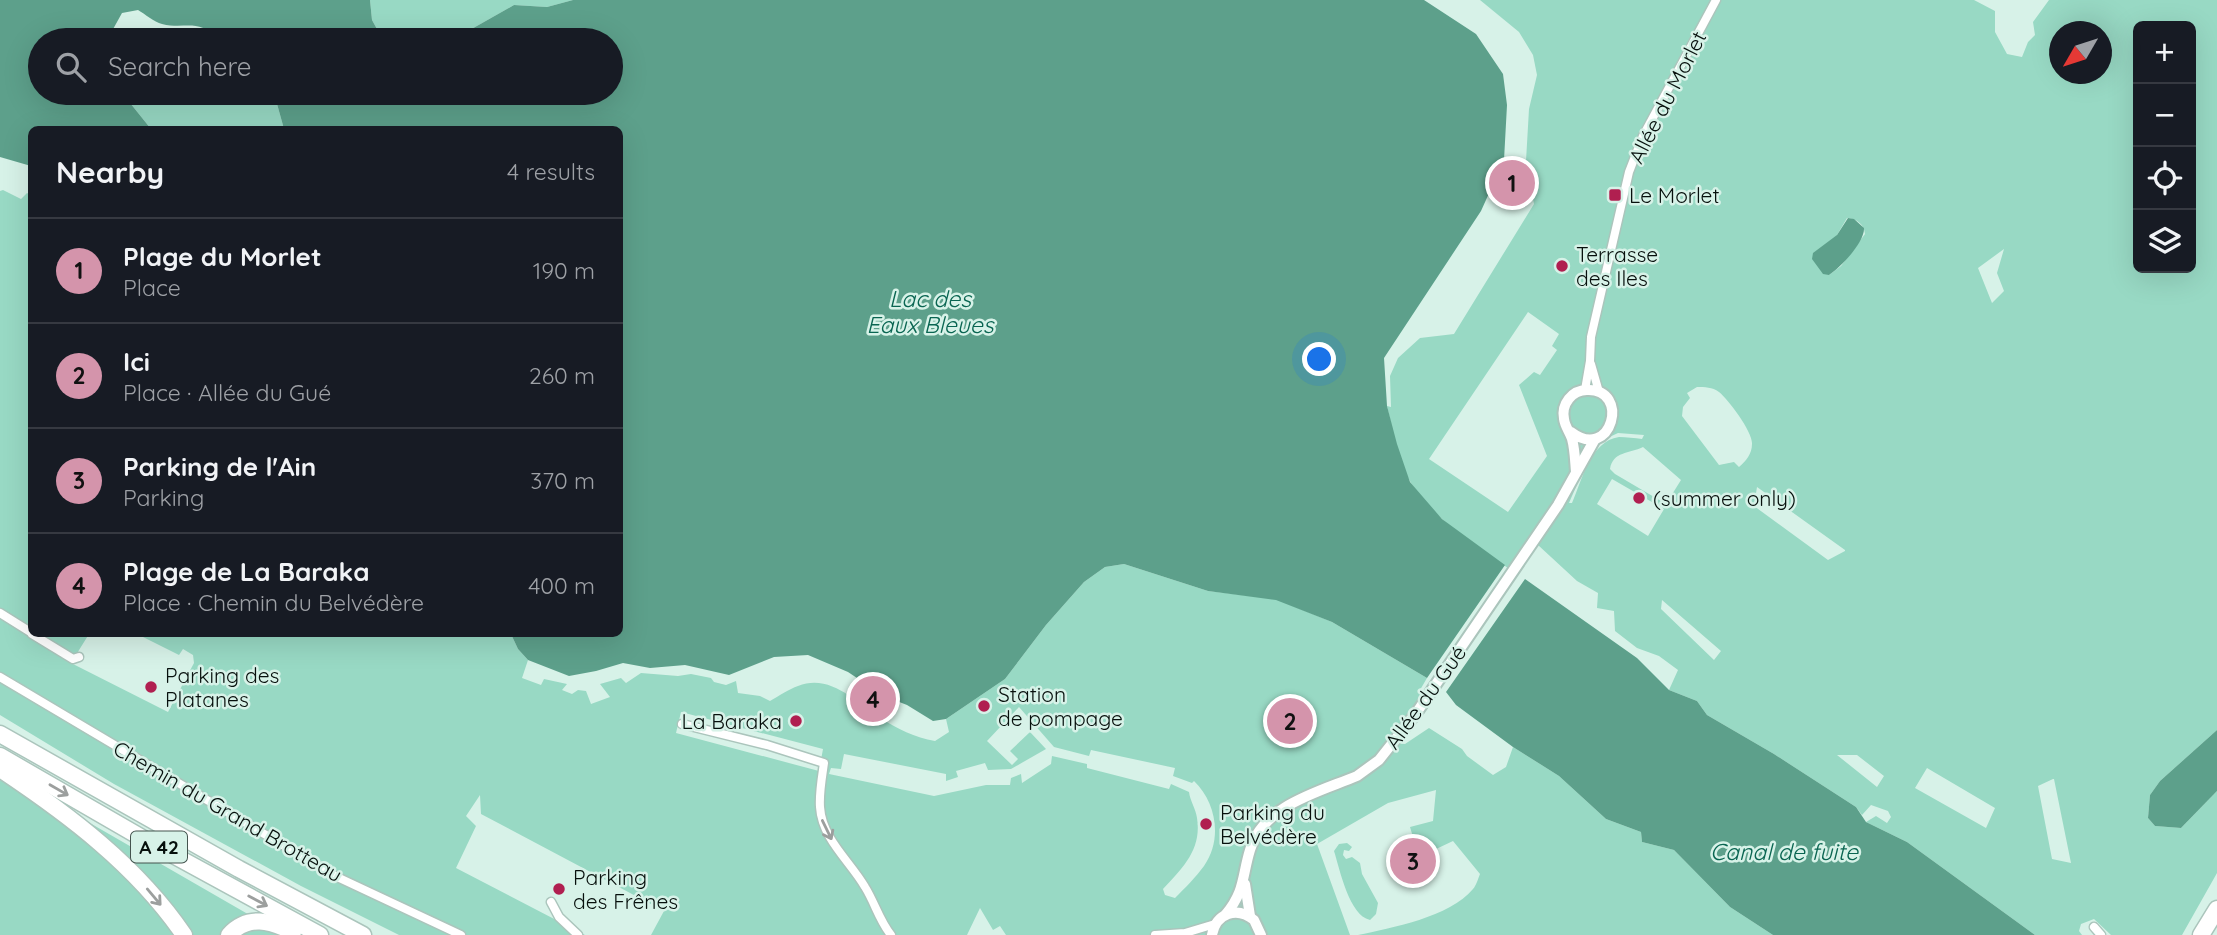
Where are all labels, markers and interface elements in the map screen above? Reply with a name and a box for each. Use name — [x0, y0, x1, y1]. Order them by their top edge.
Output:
north arrow — [2049, 21, 2112, 84]
map controls — [2133, 21, 2196, 273]
button: + — [2133, 21, 2196, 84]
street label: Allée du Morlet — [1623, 27, 1711, 167]
search box — [28, 28, 623, 105]
icon: search — [52, 48, 90, 86]
text: Search here — [108, 50, 252, 83]
button: − — [2133, 84, 2196, 147]
button: locate — [2133, 147, 2196, 210]
text: Nearby — [56, 153, 164, 191]
text: 4 results — [507, 157, 595, 186]
pin: 1 — [1489, 157, 1535, 209]
place label: Le Morlet — [1629, 182, 1720, 208]
marker: Le Morlet — [1607, 187, 1623, 203]
button: layers — [2133, 210, 2196, 273]
text: Plage du Morlet — [123, 240, 322, 273]
place label: Terrasse des Iles — [1576, 241, 1658, 291]
text: 1 — [75, 256, 83, 285]
text: 190 m — [533, 256, 595, 285]
marker: Terrasse des Iles — [1554, 258, 1570, 274]
text: Place — [123, 273, 181, 302]
water label: Lac des Eaux Bleues — [866, 284, 996, 339]
your location — [1302, 342, 1336, 376]
text: Ici — [123, 345, 150, 378]
text: 2 — [72, 361, 86, 390]
text: 260 m — [529, 361, 595, 390]
text: Place · Allée du Gué — [123, 378, 331, 407]
text: Parking de l'Ain — [123, 450, 316, 483]
text: 3 — [73, 466, 85, 495]
text: 370 m — [530, 466, 595, 495]
text: Parking — [123, 483, 204, 512]
place label: (summer only) — [1653, 485, 1796, 511]
marker: (summer only) — [1631, 490, 1647, 506]
text: Plage de La Baraka — [123, 555, 370, 588]
text: 4 — [72, 571, 86, 600]
text: 400 m — [528, 571, 595, 600]
text: Place · Chemin du Belvédère — [123, 588, 424, 617]
street label: Allée du Gué — [1379, 640, 1471, 754]
place label: Parking des Platanes — [165, 662, 279, 712]
pin: 4 — [850, 673, 896, 725]
marker: Parking des Platanes — [143, 679, 159, 695]
place label: Station de pompage — [998, 681, 1123, 731]
pin: 2 — [1267, 695, 1313, 747]
marker: Station de pompage — [976, 698, 992, 714]
place label: La Baraka — [682, 708, 782, 734]
marker: La Baraka — [788, 713, 804, 729]
street label: Chemin du Grand Brotteau — [109, 735, 347, 887]
one-way arrow — [49, 783, 69, 797]
place label: Parking du Belvédère — [1220, 799, 1325, 849]
marker: Parking du Belvédère — [1198, 816, 1214, 832]
one-way arrow — [821, 819, 834, 840]
road number: A 42 — [131, 832, 187, 862]
pin: 3 — [1390, 835, 1436, 887]
water label: Canal de fuite — [1710, 837, 1859, 866]
place label: Parking des Frênes — [573, 864, 678, 914]
marker: Parking des Frênes — [551, 881, 567, 897]
one-way arrow — [146, 888, 162, 906]
one-way arrow — [247, 895, 268, 909]

